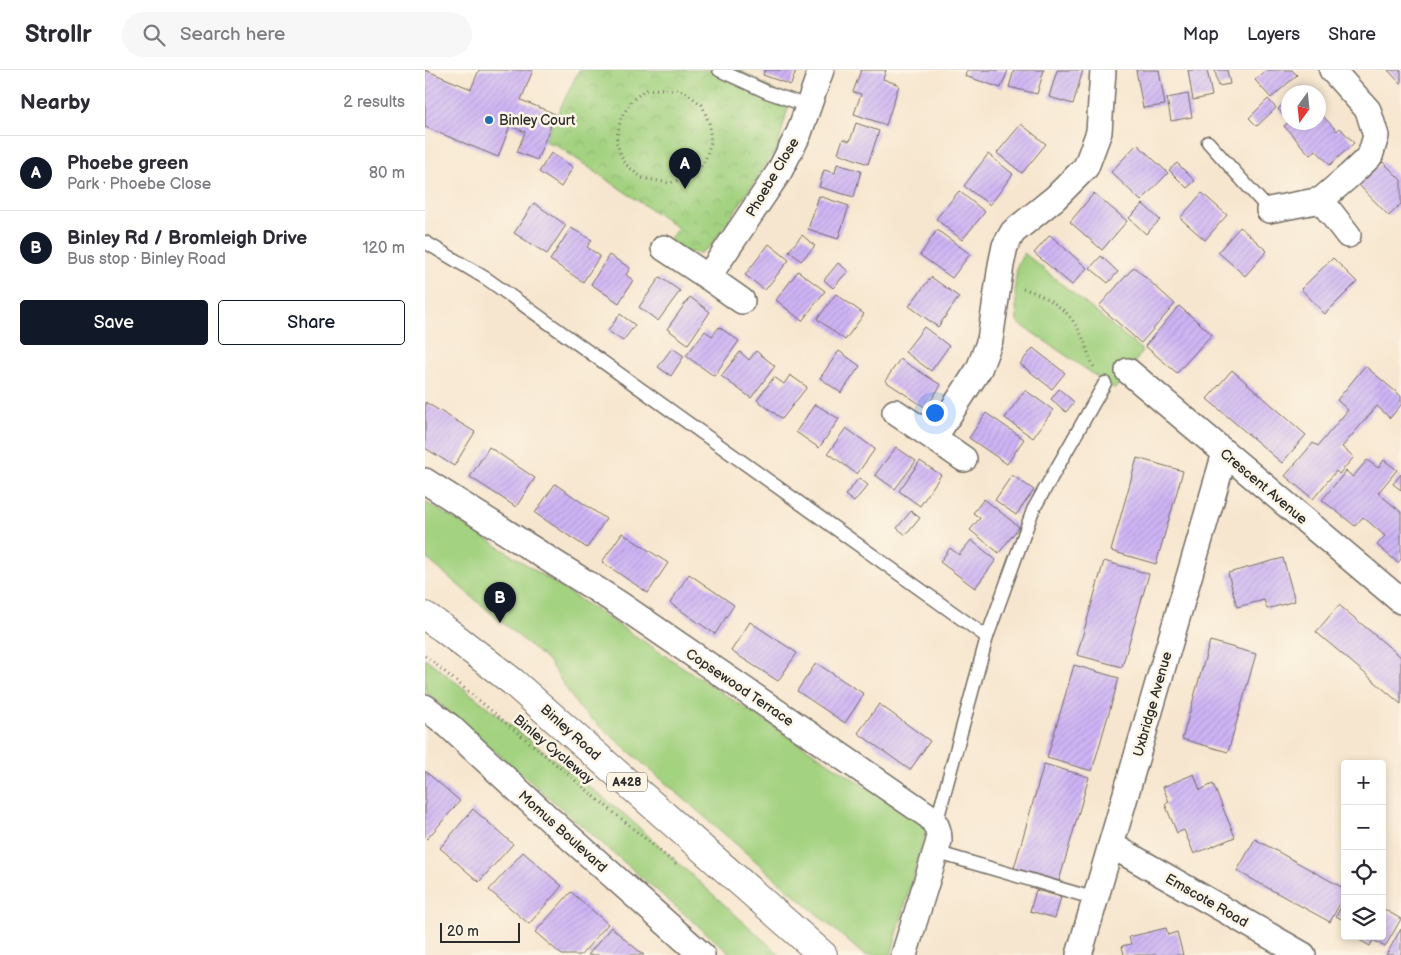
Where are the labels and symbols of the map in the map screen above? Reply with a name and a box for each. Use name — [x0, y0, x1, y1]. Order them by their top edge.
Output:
north arrow — [1281, 85, 1326, 130]
place label: Binley Court — [499, 112, 576, 129]
marker: Binley Court — [483, 114, 495, 126]
street label: Phoebe Close — [742, 135, 803, 220]
pin: A — [669, 148, 701, 189]
your location — [922, 400, 948, 426]
street label: Crescent Avenue — [1217, 445, 1311, 528]
pin: B — [484, 582, 516, 623]
street label: Copsewood Terrace — [682, 645, 797, 730]
street label: Uxbridge Avenue — [1129, 650, 1176, 758]
street label: Binley Road — [537, 701, 604, 764]
street label: Binley Cycleway — [510, 711, 598, 788]
road number: A428 — [607, 772, 647, 792]
street label: Momus Boulevard — [515, 787, 611, 876]
street label: Emscote Road — [1162, 870, 1251, 931]
scale bar — [440, 920, 520, 943]

